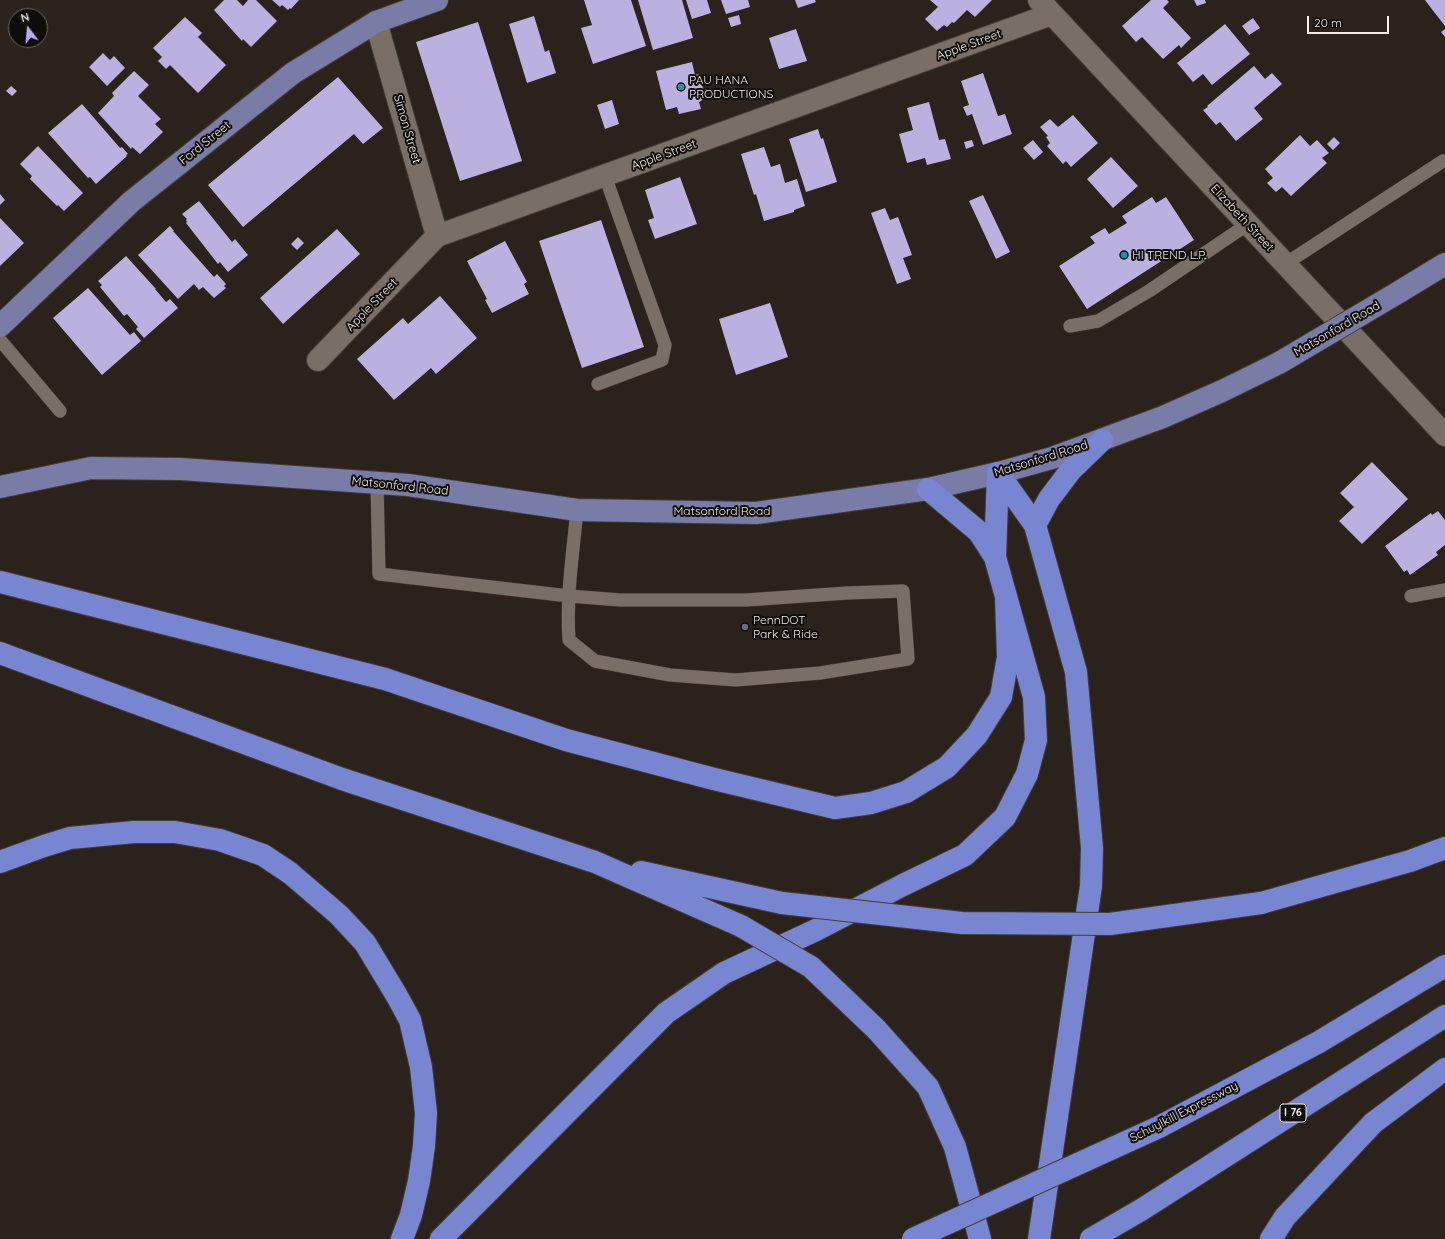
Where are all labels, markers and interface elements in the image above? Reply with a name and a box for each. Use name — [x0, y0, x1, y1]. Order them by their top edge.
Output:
north arrow — [8, 8, 48, 48]
scale bar — [1309, 8, 1391, 34]
text: N — [19, 10, 31, 25]
text: 20 m — [1314, 15, 1342, 30]
street label: Apple Street — [935, 27, 1003, 63]
place label: PAU HANA PRODUCTIONS — [689, 73, 773, 101]
marker: PAU HANA PRODUCTIONS — [676, 82, 686, 92]
street label: Simon Street — [390, 93, 424, 165]
street label: Ford Street — [177, 118, 233, 168]
street label: Apple Street — [630, 137, 698, 173]
street label: Elizabeth Street — [1207, 182, 1277, 254]
place label: HI TREND L.P. — [1132, 248, 1206, 262]
marker: HI TREND L.P. — [1119, 250, 1129, 260]
street label: Apple Street — [343, 276, 401, 334]
street label: Matsonford Road — [1291, 298, 1383, 360]
street label: Matsonford Road — [992, 438, 1090, 480]
street label: Matsonford Road — [351, 474, 449, 498]
street label: Matsonford Road — [673, 504, 771, 518]
place label: PennDOT Park & Ride — [753, 613, 818, 641]
marker: PennDOT Park & Ride — [740, 622, 750, 632]
street label: Schuylkill Expressway — [1128, 1078, 1240, 1146]
road number: I 76 — [1280, 1104, 1306, 1122]

